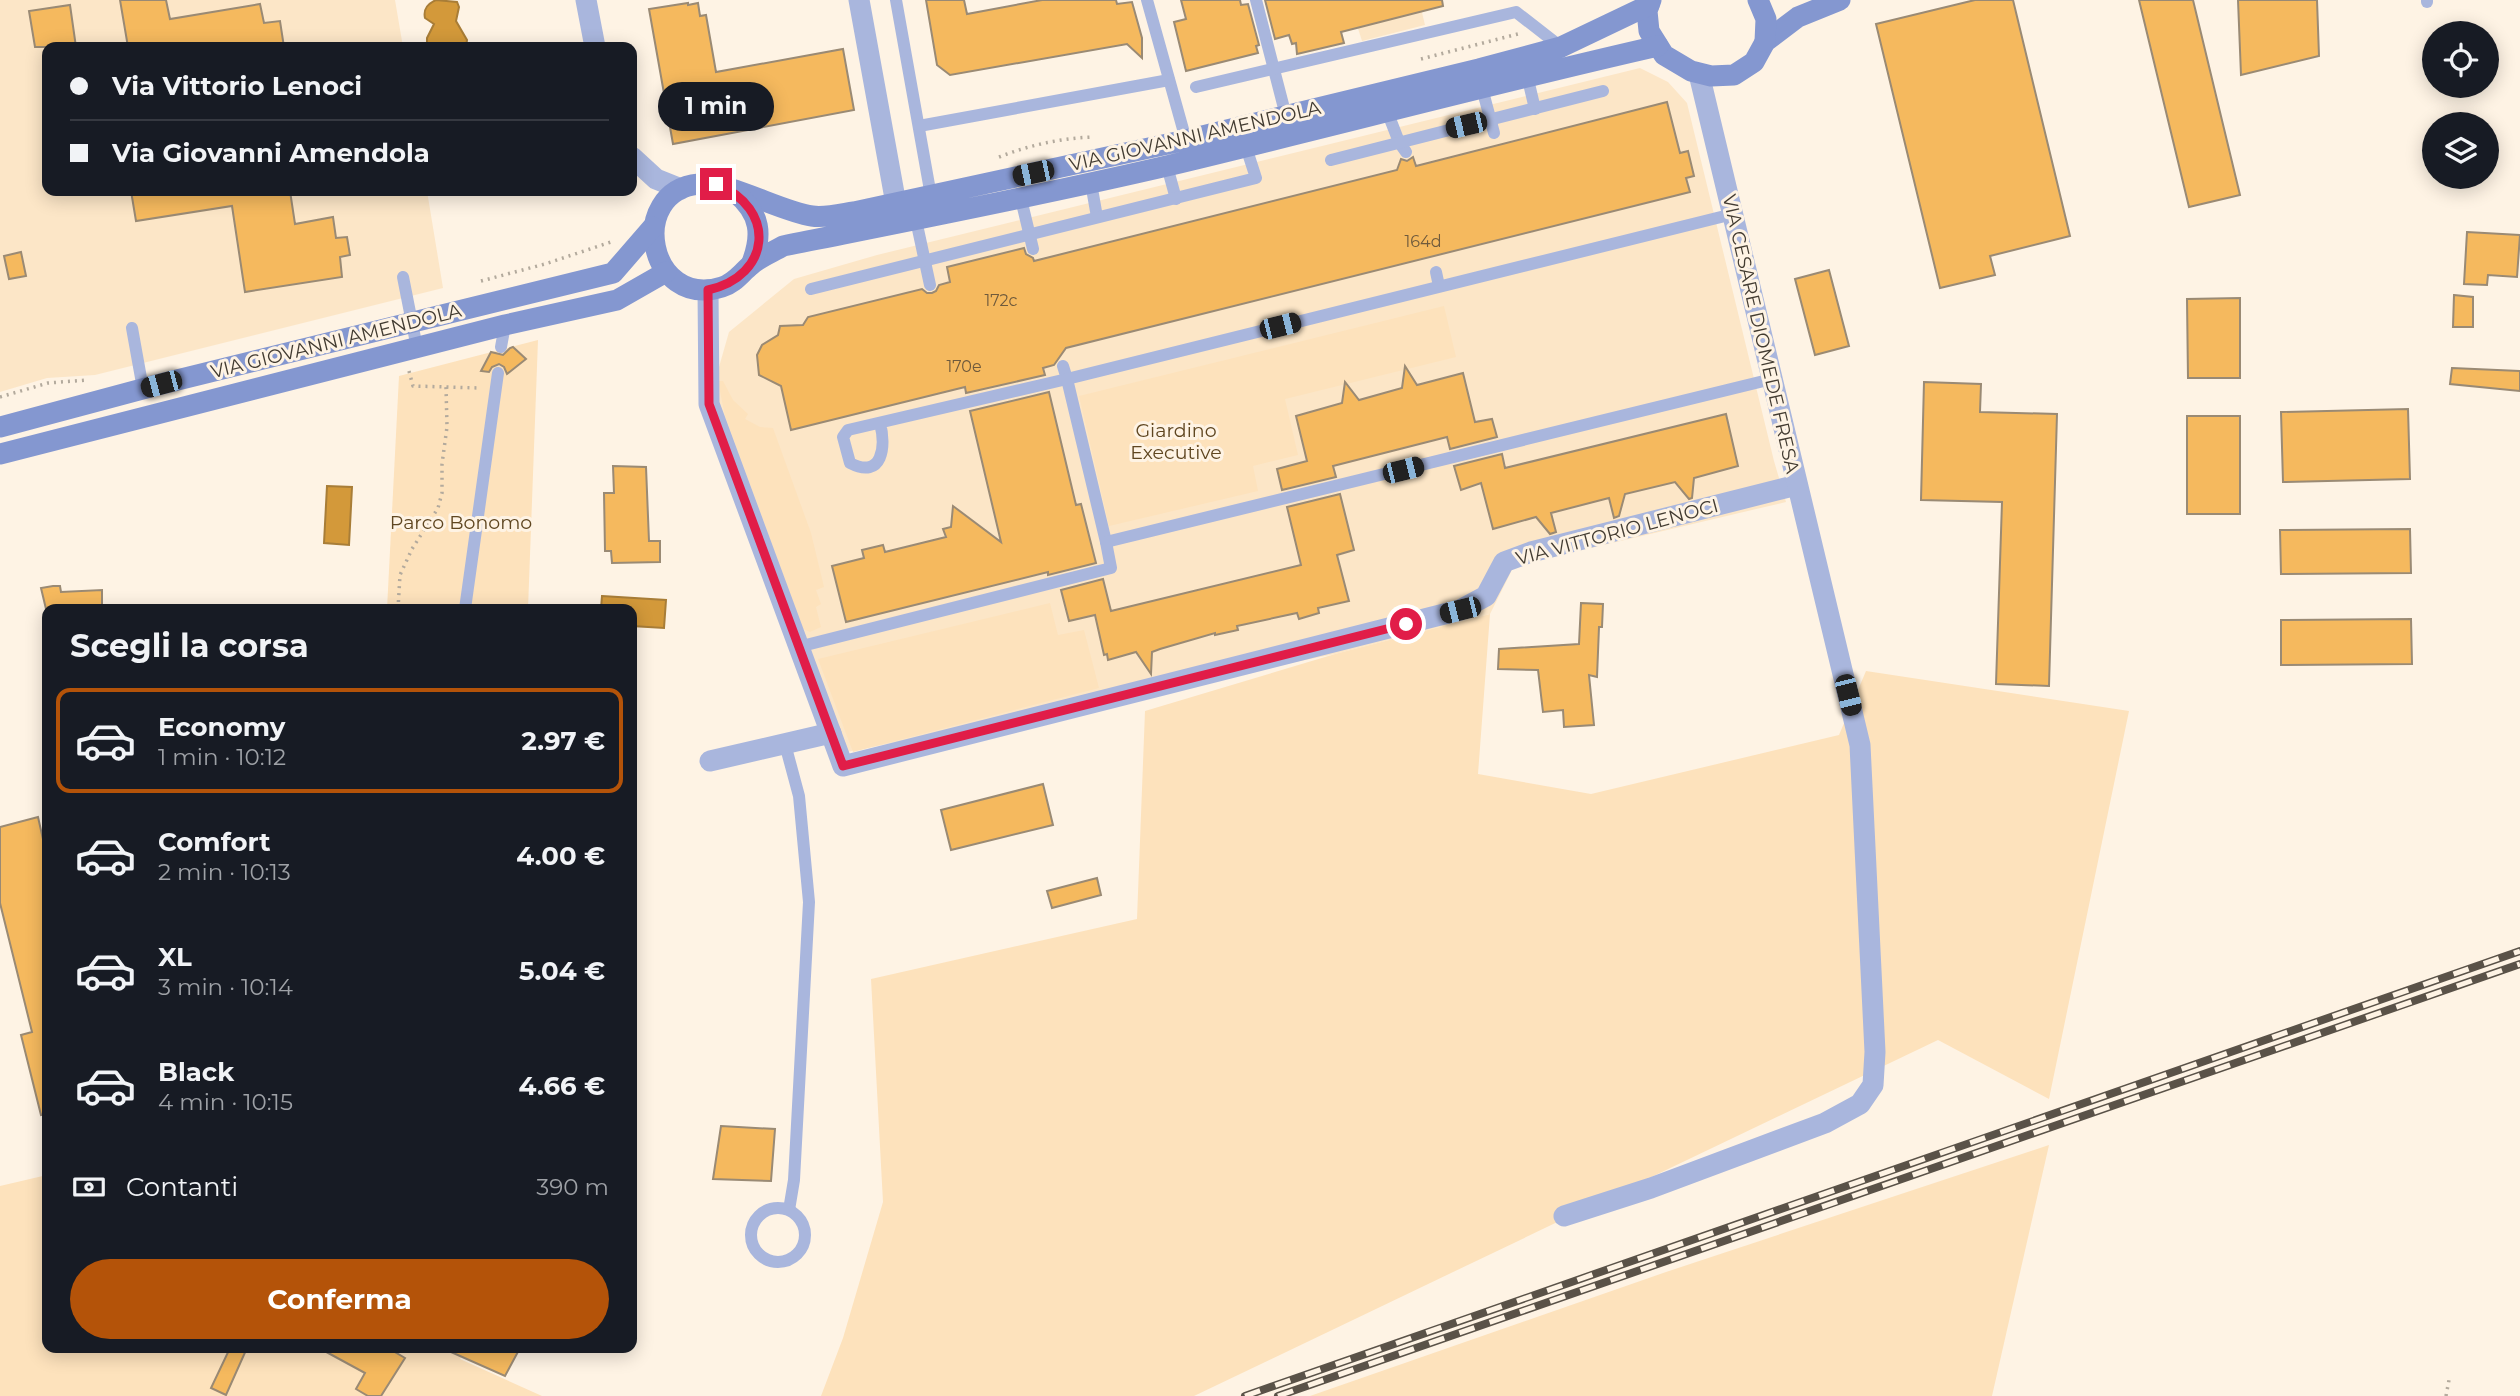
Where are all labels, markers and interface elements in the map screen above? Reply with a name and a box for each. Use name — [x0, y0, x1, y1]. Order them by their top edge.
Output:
map controls — [2422, 21, 2499, 189]
button: locate — [2422, 21, 2499, 98]
text: Via Vittorio Lenoci — [112, 70, 362, 102]
callout: 1 min — [658, 82, 774, 132]
text: 1 min — [685, 92, 747, 120]
street label: VIA GIOVANNI AMENDOLA — [1067, 96, 1323, 176]
car — [1444, 110, 1489, 140]
button: layers — [2422, 112, 2499, 189]
text: Via Giovanni Amendola — [112, 137, 430, 169]
car — [1011, 158, 1056, 188]
route end — [700, 168, 732, 200]
street label: VIA CESARE DIOMEDE FRESA — [1718, 192, 1804, 476]
house number: 164d — [1404, 232, 1442, 251]
house number: 172c — [984, 291, 1018, 310]
street label: VIA GIOVANNI AMENDOLA — [208, 299, 464, 383]
car — [1258, 311, 1303, 341]
house number: 170e — [946, 357, 982, 376]
car — [138, 368, 185, 400]
park label: Giardino Executive — [1130, 419, 1222, 464]
car — [1381, 455, 1426, 485]
street label: VIA VITTORIO LENOCI — [1513, 494, 1721, 570]
park label: Parco Bonomo — [390, 511, 532, 534]
car — [1438, 595, 1483, 625]
route start — [1390, 608, 1422, 640]
text: Scegli la corsa — [70, 626, 309, 665]
car — [1833, 672, 1864, 718]
icon: car — [74, 709, 137, 772]
text: Economy — [158, 711, 285, 743]
text: 2.97 € — [522, 725, 605, 757]
text: 1 min · 10:12 — [158, 743, 286, 771]
icon: car — [74, 824, 137, 887]
text: Comfort — [158, 826, 270, 858]
text: 4.00 € — [516, 840, 605, 872]
text: 2 min · 10:13 — [158, 858, 291, 886]
icon: car — [74, 939, 137, 1002]
text: XL — [158, 941, 192, 973]
text: 5.04 € — [519, 955, 605, 987]
text: 3 min · 10:14 — [158, 973, 293, 1001]
icon: car — [74, 1054, 137, 1117]
text: Black — [158, 1056, 234, 1088]
text: 4.66 € — [519, 1070, 605, 1102]
text: 4 min · 10:15 — [158, 1088, 293, 1116]
icon: cash — [70, 1168, 108, 1206]
text: Contanti — [126, 1171, 238, 1203]
text: 390 m — [536, 1173, 609, 1201]
button: Conferma — [70, 1259, 609, 1339]

